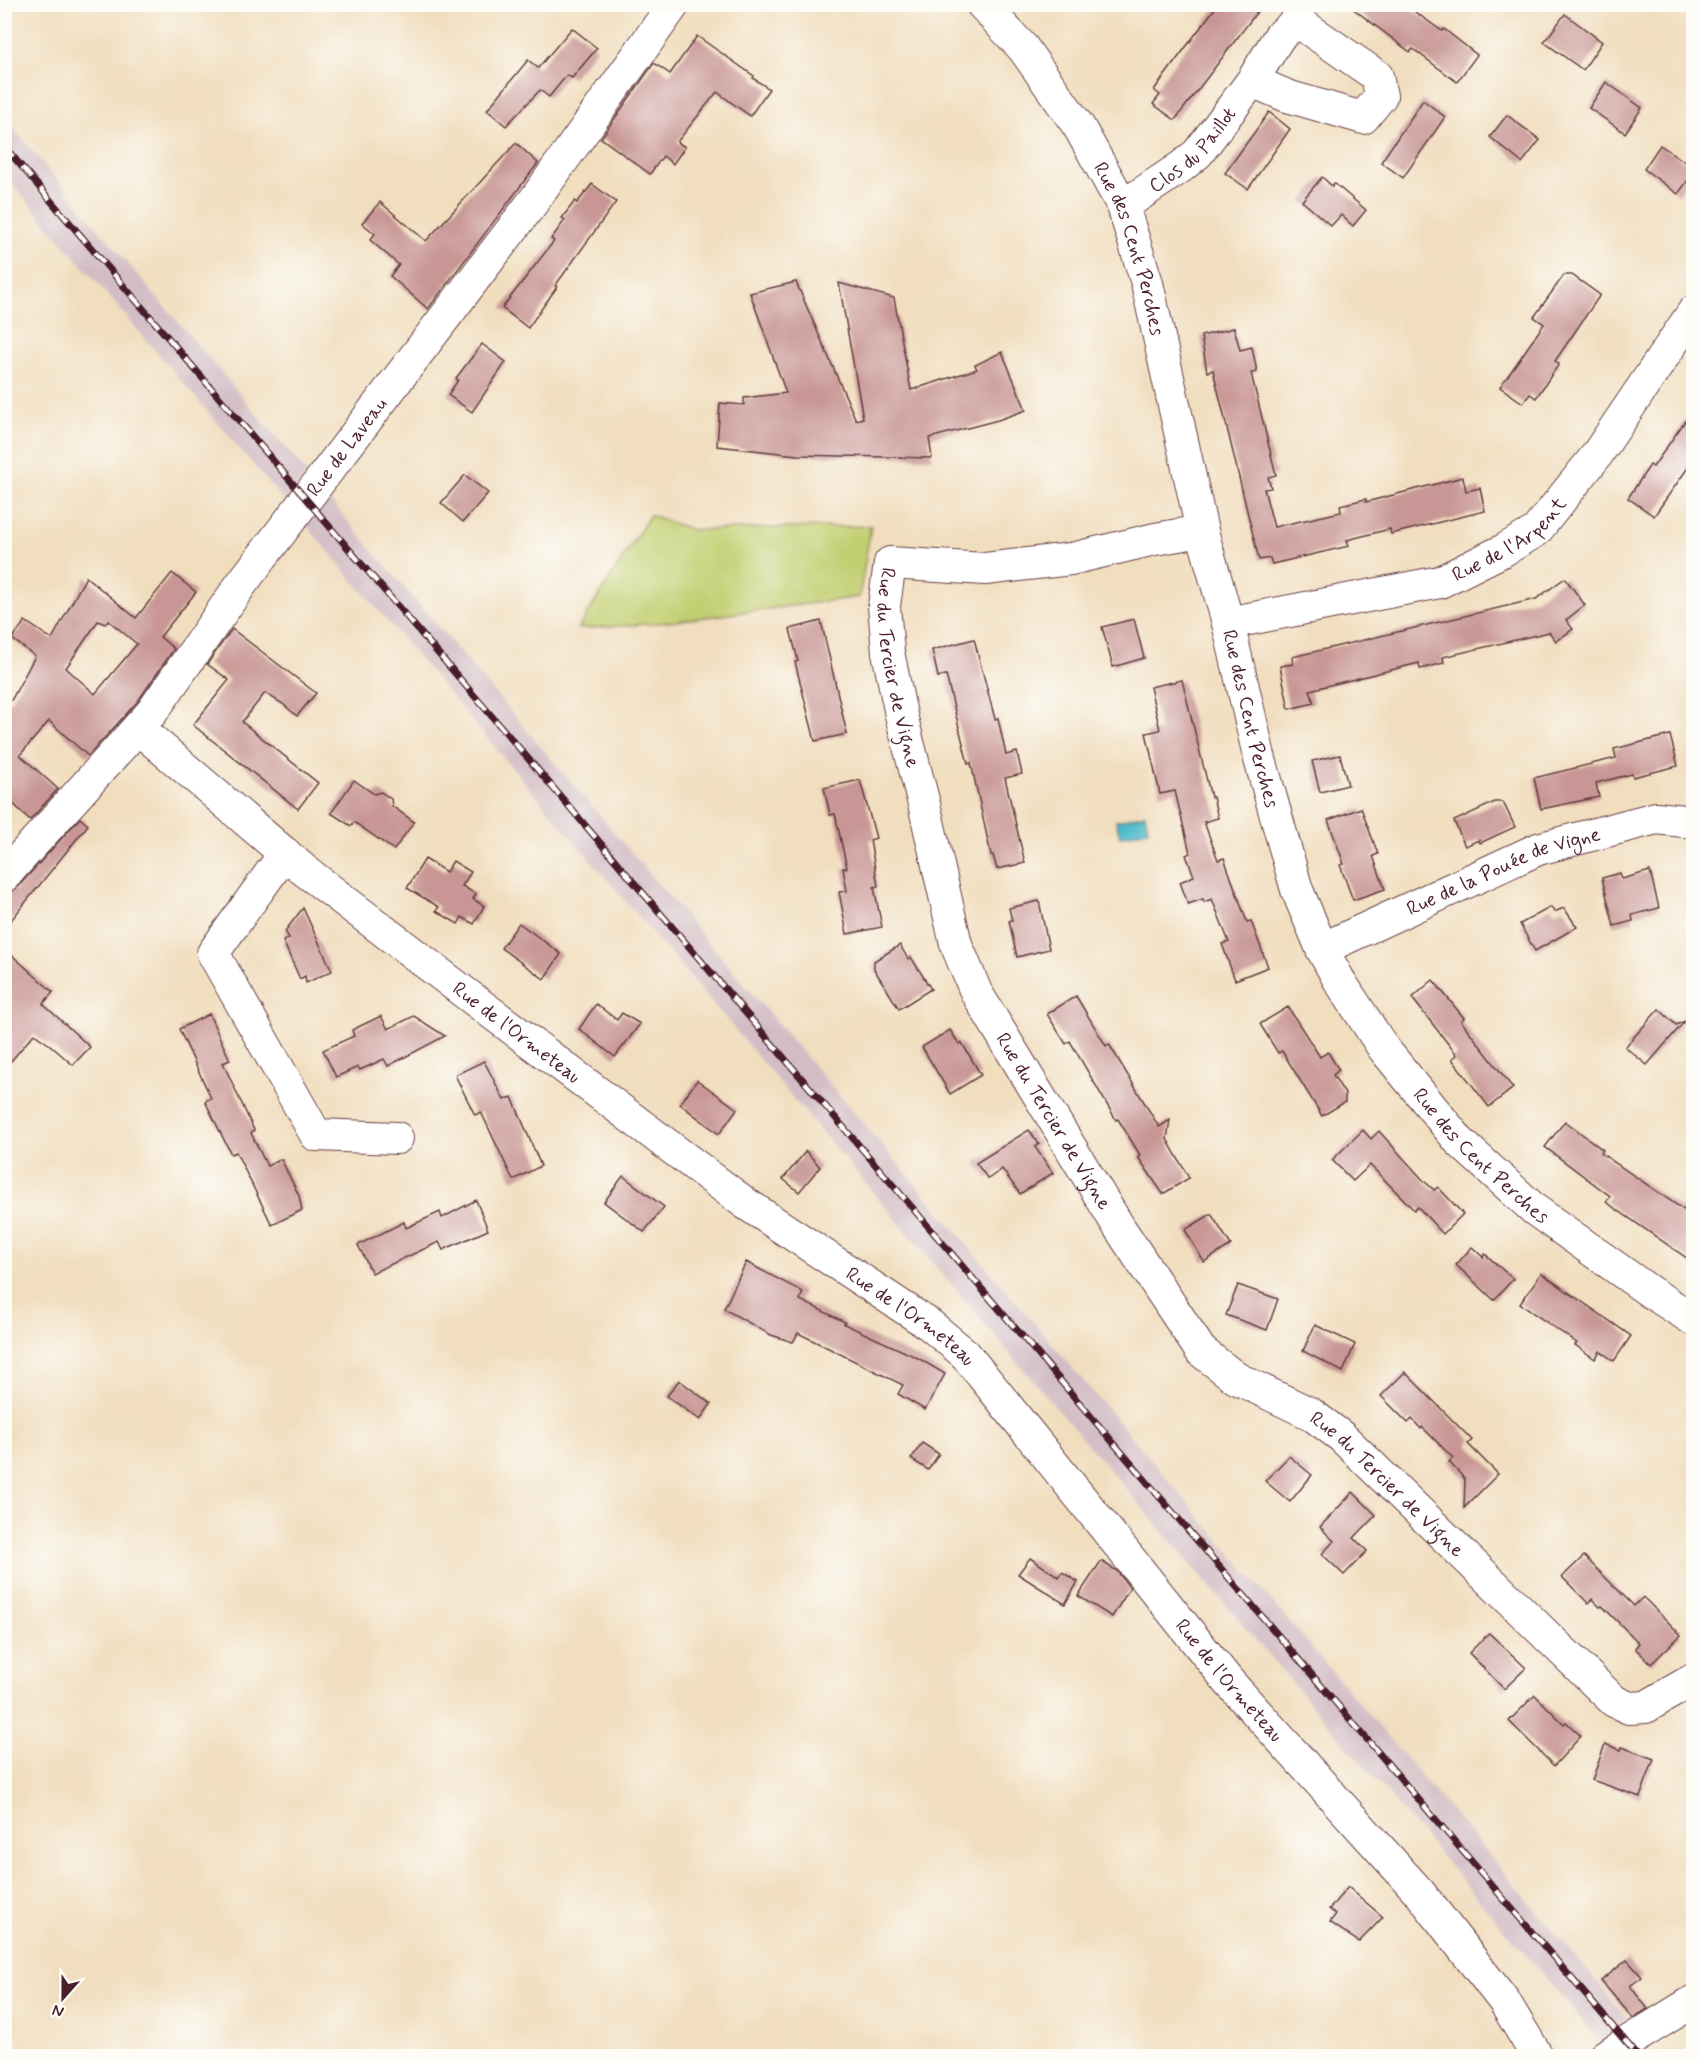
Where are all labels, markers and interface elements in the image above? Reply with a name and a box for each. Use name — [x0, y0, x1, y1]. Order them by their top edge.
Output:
street label: Clos du Paillot — [1144, 102, 1243, 200]
street label: Rue des Cent Perches — [1086, 158, 1170, 338]
street label: Rue de Laveau — [301, 392, 394, 503]
street label: Rue de l'Arpent — [1448, 492, 1573, 589]
street label: Rue du Tercier de Vigne — [869, 566, 926, 771]
street label: Rue des Cent Perches — [1215, 627, 1285, 811]
street label: Rue de la Pouée de Vigne — [1403, 821, 1604, 923]
street label: Rue de l'Ormeteau — [446, 976, 586, 1090]
street label: Rue du Tercier de Vigne — [989, 1028, 1117, 1215]
street label: Rue des Cent Perches — [1406, 1083, 1554, 1231]
street label: Rue de l'Ormeteau — [840, 1261, 981, 1372]
street label: Rue du Tercier de Vigne — [1304, 1406, 1470, 1564]
street label: Rue de l'Ormeteau — [1168, 1614, 1289, 1748]
north arrow — [33, 1968, 93, 2028]
text: N — [49, 1999, 67, 2022]

